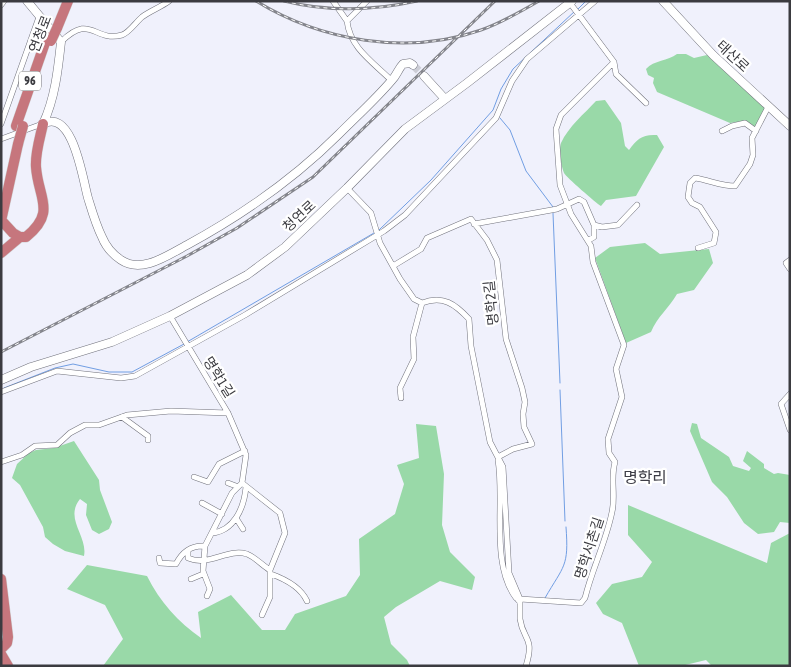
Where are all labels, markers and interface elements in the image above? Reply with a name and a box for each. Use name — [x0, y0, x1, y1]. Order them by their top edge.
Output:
street label: 연청로 — [26, 13, 54, 55]
street label: 태산로 — [713, 37, 753, 75]
road number: 96 — [19, 72, 41, 90]
street label: 청연로 — [279, 197, 319, 235]
street label: 명학2길 — [481, 280, 501, 326]
street label: 명학1길 — [200, 354, 238, 400]
district label: 명학리 — [623, 468, 667, 486]
street label: 명학서촌길 — [571, 515, 607, 581]

